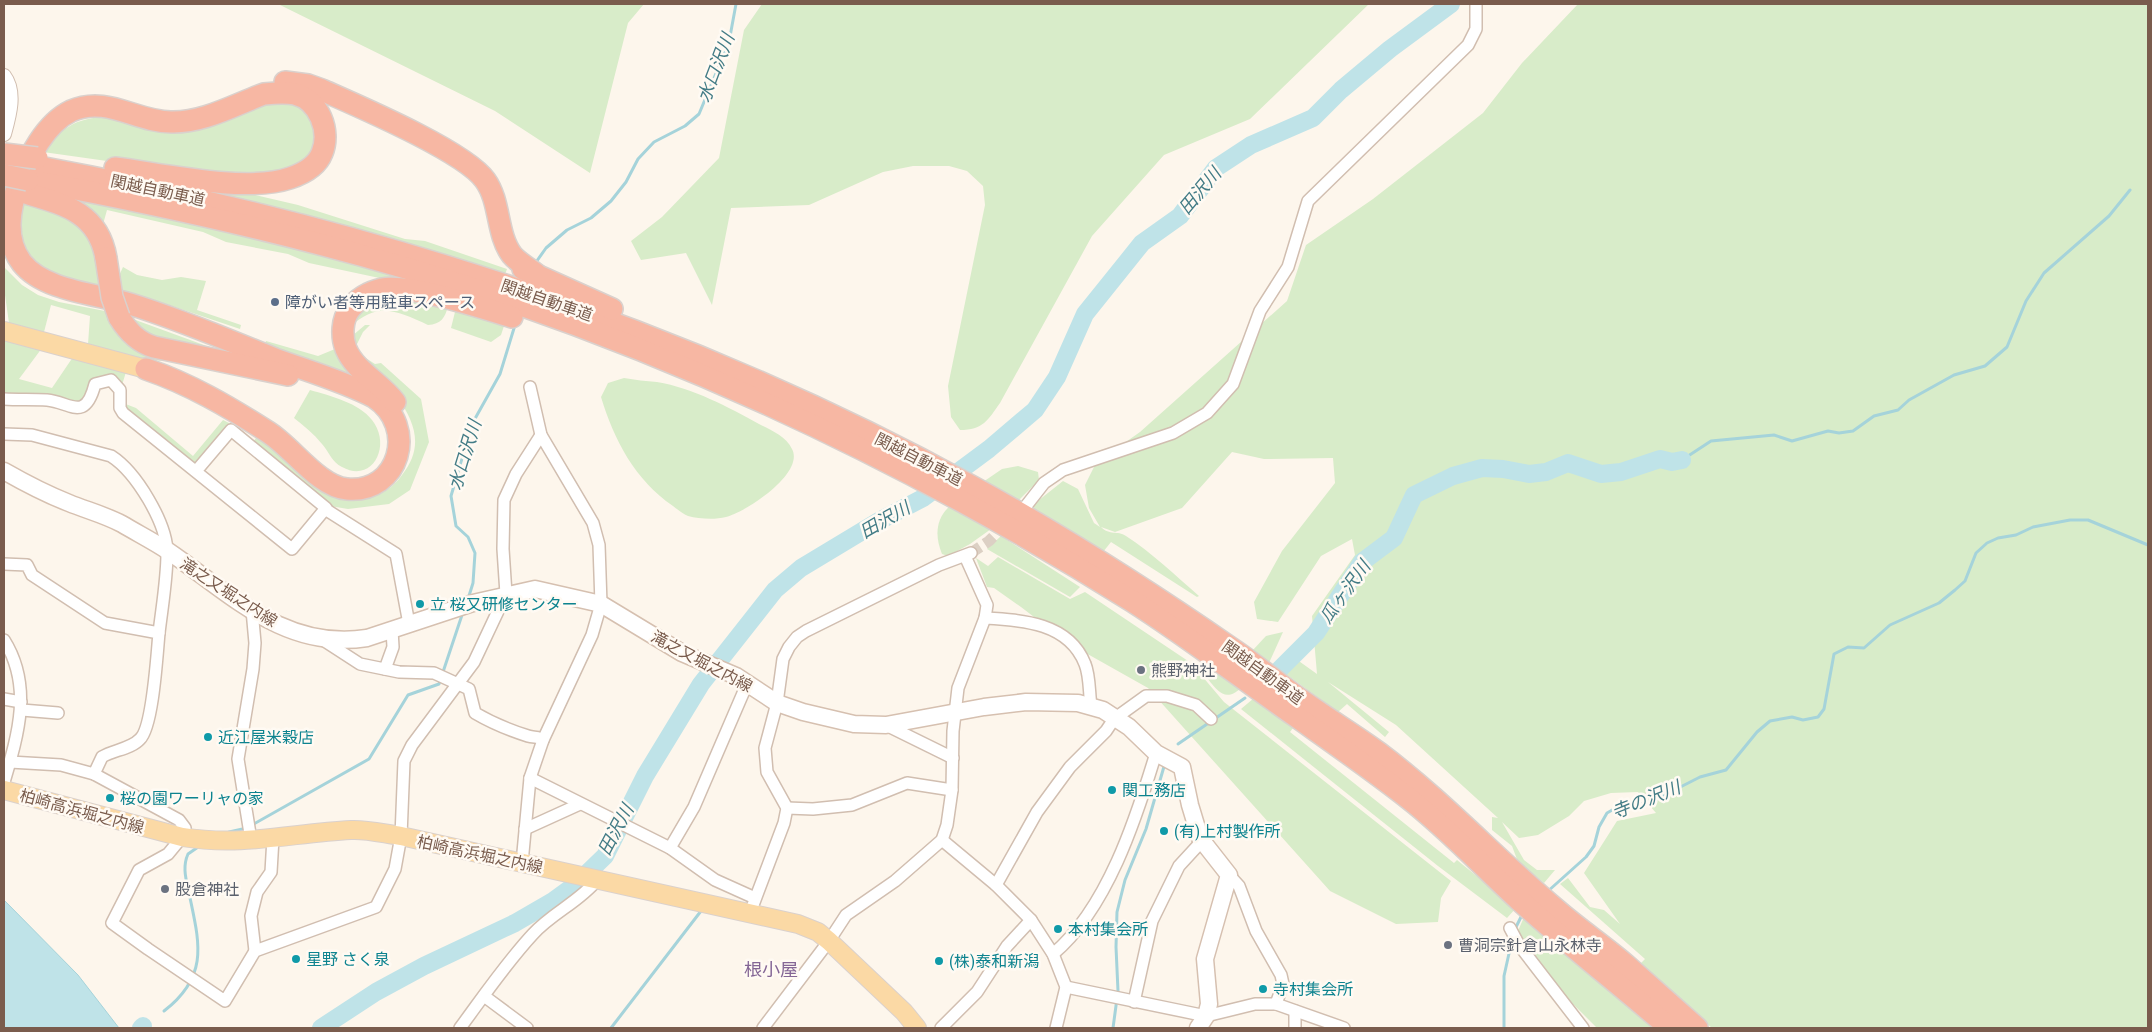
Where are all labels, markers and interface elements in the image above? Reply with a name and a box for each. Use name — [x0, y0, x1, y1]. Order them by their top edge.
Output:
water label: 水口沢川 — [693, 29, 739, 105]
water label: 田沢川 — [1174, 162, 1226, 218]
street label: 関越自動車道 — [109, 171, 207, 210]
street label: 関越自動車道 — [498, 276, 595, 325]
place label: 障がい者等用駐車スペース — [285, 293, 475, 312]
marker: 障がい者等用駐車スペース — [269, 296, 281, 308]
water label: 水口沢川 — [444, 415, 486, 492]
street label: 関越自動車道 — [872, 429, 966, 490]
water label: 田沢川 — [856, 496, 915, 542]
street label: 滝之又堀之内線 — [177, 554, 281, 631]
water label: 瓜ヶ沢川 — [1315, 555, 1375, 627]
place label: 立 桜又研修センター — [430, 595, 578, 614]
marker: 立 桜又研修センター — [414, 598, 426, 610]
street label: 滝之又堀之内線 — [648, 627, 756, 696]
street label: 関越自動車道 — [1218, 637, 1307, 708]
place label: 熊野神社 — [1151, 661, 1215, 680]
marker: 熊野神社 — [1135, 664, 1147, 676]
place label: 近江屋米穀店 — [218, 728, 314, 747]
marker: 近江屋米穀店 — [202, 731, 214, 743]
water label: 寺の沢川 — [1609, 776, 1685, 823]
place label: 関工務店 — [1122, 781, 1186, 800]
marker: 関工務店 — [1106, 784, 1118, 796]
street label: 柏崎高浜堀之内線 — [18, 786, 146, 837]
place label: 桜の園ワーリャの家 — [120, 789, 264, 808]
marker: 桜の園ワーリャの家 — [104, 792, 116, 804]
water label: 田沢川 — [594, 799, 638, 859]
place label: (有)上村製作所 — [1174, 822, 1280, 841]
marker: (有)上村製作所 — [1158, 825, 1170, 837]
street label: 柏崎高浜堀之内線 — [415, 832, 544, 877]
place label: 股倉神社 — [175, 880, 239, 899]
marker: 股倉神社 — [159, 883, 171, 895]
place label: 本村集会所 — [1068, 920, 1148, 939]
marker: 本村集会所 — [1052, 923, 1064, 935]
place label: 曹洞宗針倉山永林寺 — [1458, 936, 1602, 955]
marker: 曹洞宗針倉山永林寺 — [1442, 939, 1454, 951]
place label: 星野 さく泉 — [306, 950, 390, 969]
place label: (株)泰和新潟 — [949, 952, 1039, 971]
marker: 星野 さく泉 — [290, 953, 302, 965]
marker: (株)泰和新潟 — [933, 955, 945, 967]
district label: 根小屋 — [744, 959, 798, 980]
place label: 寺村集会所 — [1273, 980, 1353, 999]
marker: 寺村集会所 — [1257, 983, 1269, 995]

